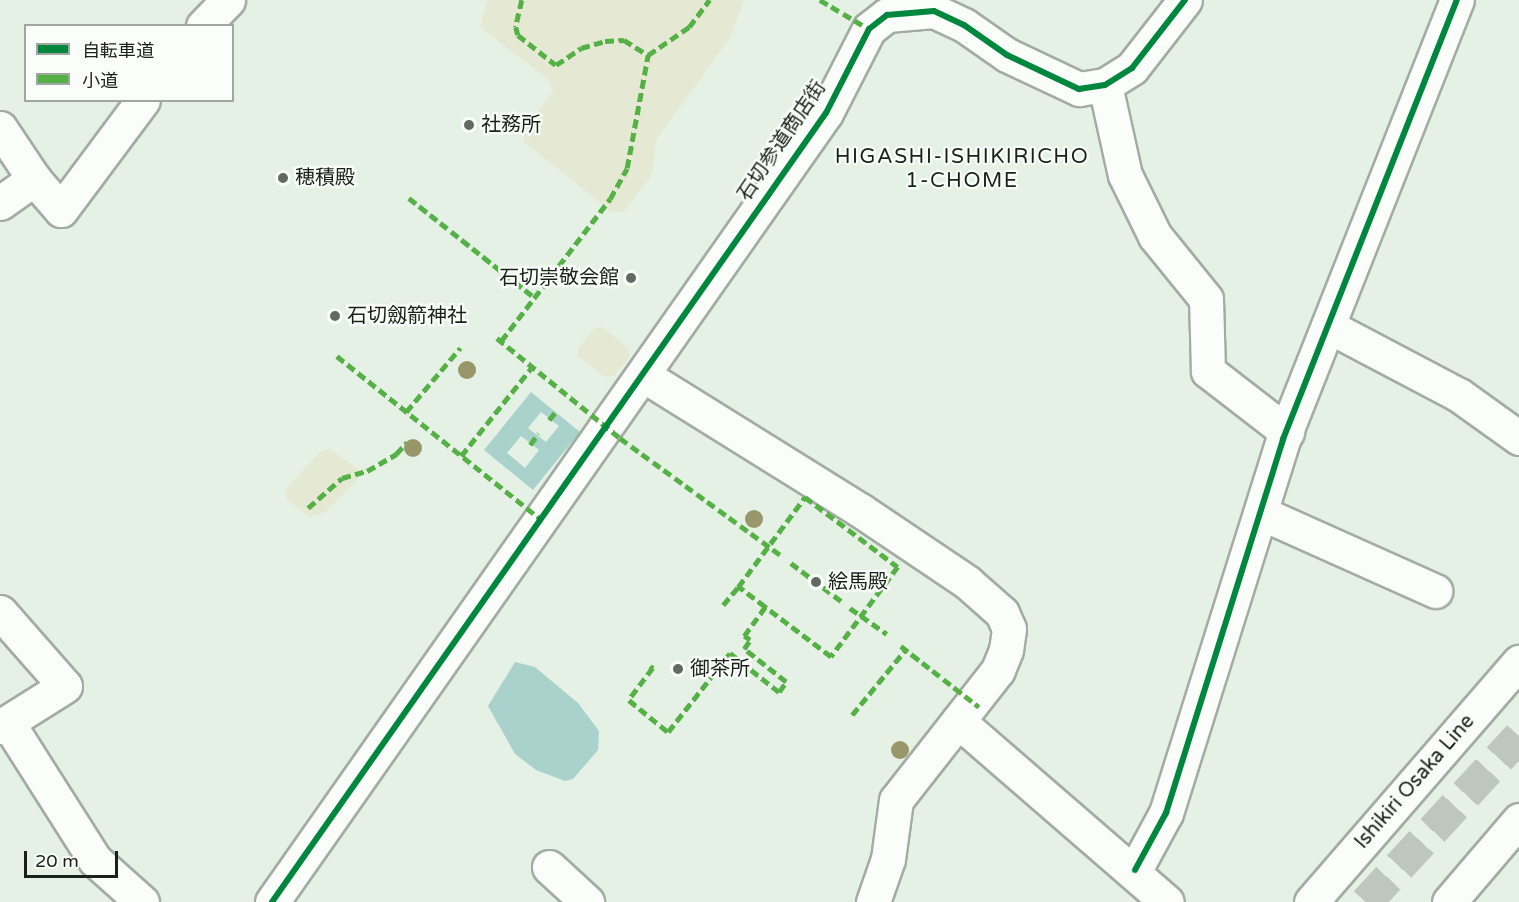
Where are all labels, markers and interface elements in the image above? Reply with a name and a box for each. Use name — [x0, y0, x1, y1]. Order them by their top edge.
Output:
legend — [24, 24, 234, 102]
text: 自転車道 — [82, 40, 154, 62]
text: 小道 — [82, 70, 118, 92]
street label: 石切参道商店街 — [733, 76, 831, 206]
place label: 社務所 — [481, 113, 541, 137]
marker: 社務所 — [462, 118, 476, 132]
district label: HIGASHI-ISHIKIRICHO 1-CHOME — [835, 144, 1089, 194]
place label: 穂積殿 — [295, 166, 355, 190]
marker: 穂積殿 — [276, 171, 290, 185]
place label: 石切崇敬会館 — [499, 266, 619, 290]
marker: 石切崇敬会館 — [624, 271, 638, 285]
place label: 石切劔箭神社 — [347, 304, 467, 328]
marker: 石切劔箭神社 — [328, 309, 342, 323]
place label: 絵馬殿 — [828, 570, 888, 594]
marker: 絵馬殿 — [809, 575, 823, 589]
place label: 御茶所 — [690, 657, 750, 681]
marker: 御茶所 — [671, 662, 685, 676]
street label: Ishikiri Osaka Line — [1350, 710, 1480, 854]
scale bar — [27, 839, 122, 877]
text: 20 m — [35, 850, 79, 872]

